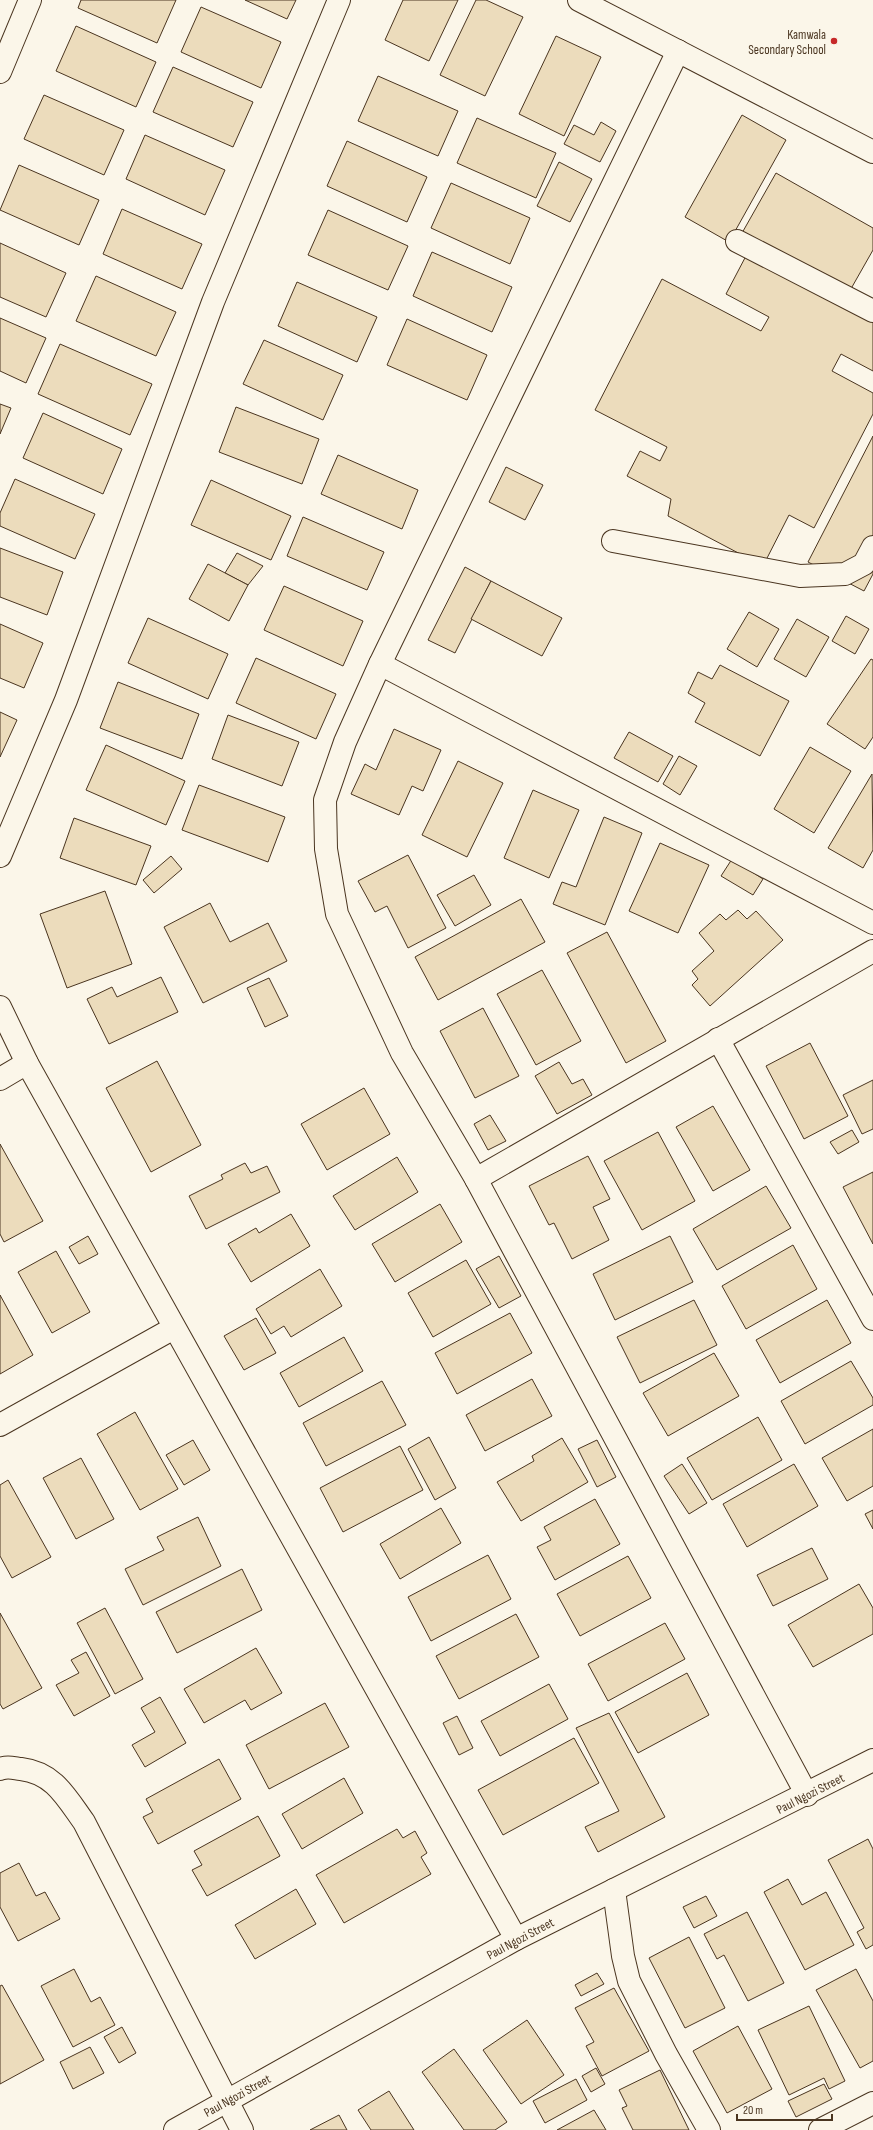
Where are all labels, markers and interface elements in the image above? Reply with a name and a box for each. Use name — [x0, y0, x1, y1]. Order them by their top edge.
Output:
place label: Kamwala Secondary School — [748, 27, 826, 58]
marker: Kamwala Secondary School — [829, 36, 839, 46]
street label: Paul Ngozi Street — [774, 1770, 847, 1818]
street label: Paul Ngozi Street — [484, 1914, 557, 1963]
street label: Paul Ngozi Street — [201, 2071, 274, 2121]
scale bar — [737, 2096, 832, 2122]
text: 20 m — [743, 2103, 763, 2118]

